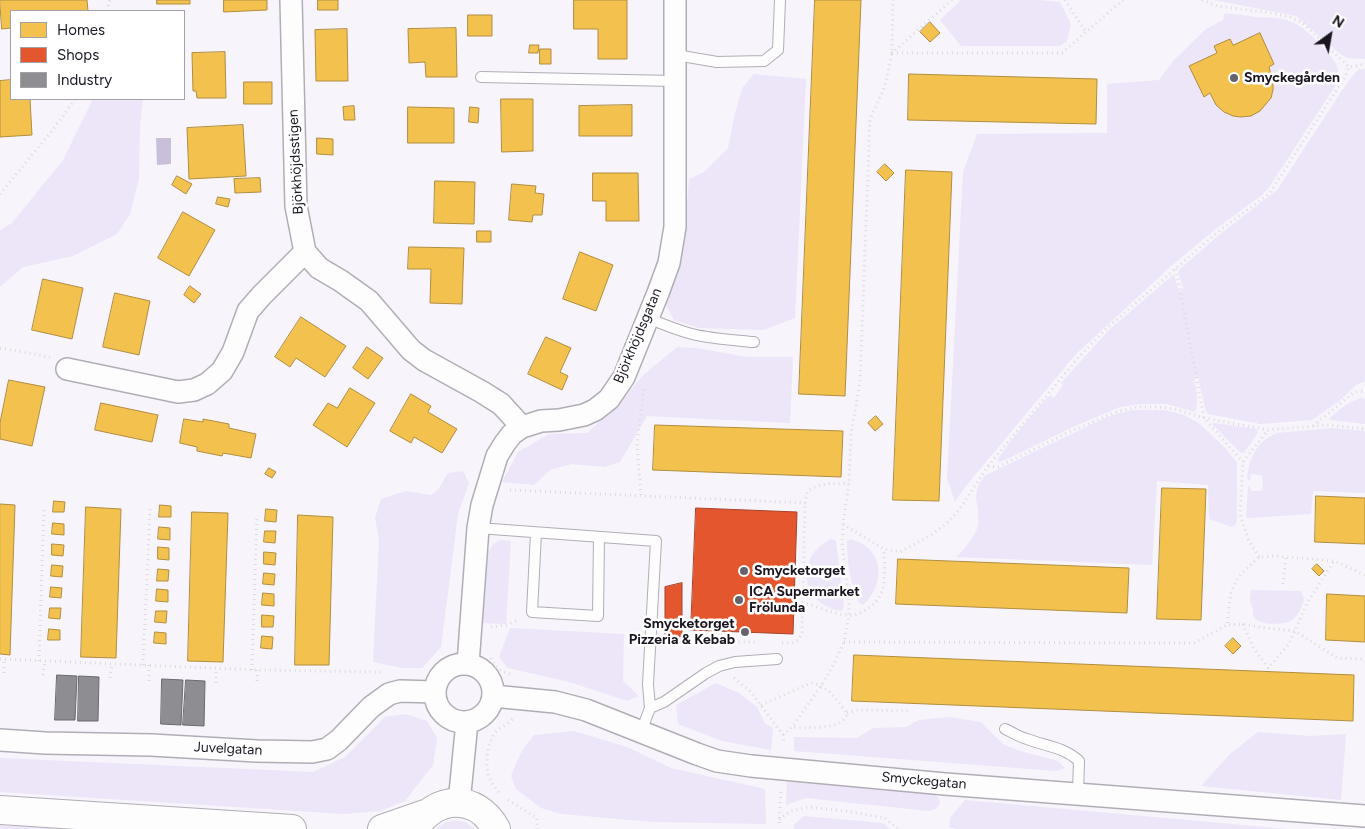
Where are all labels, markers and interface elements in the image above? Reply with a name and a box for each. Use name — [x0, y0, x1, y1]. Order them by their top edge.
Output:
legend — [10, 10, 185, 100]
north arrow — [1305, 10, 1355, 60]
text: N — [1329, 12, 1347, 32]
text: Homes — [57, 21, 105, 39]
text: Shops — [57, 46, 99, 64]
place label: Smyckegården — [1244, 70, 1340, 86]
text: Industry — [57, 71, 112, 89]
marker: Smyckegården — [1228, 72, 1240, 84]
street label: Björkhöjdsstigen — [285, 109, 307, 215]
street label: Björkhöjdsgatan — [610, 286, 666, 386]
place label: Smycketorget — [754, 563, 846, 579]
marker: Smycketorget — [738, 565, 750, 577]
place label: ICA Supermarket Frölunda — [749, 584, 860, 616]
marker: ICA Supermarket Frölunda — [733, 594, 745, 606]
place label: Smycketorget Pizzeria & Kebab — [629, 616, 735, 648]
marker: Smycketorget Pizzeria & Kebab — [739, 626, 751, 638]
street label: Juvelgatan — [193, 739, 263, 759]
street label: Smyckegatan — [881, 769, 967, 793]

